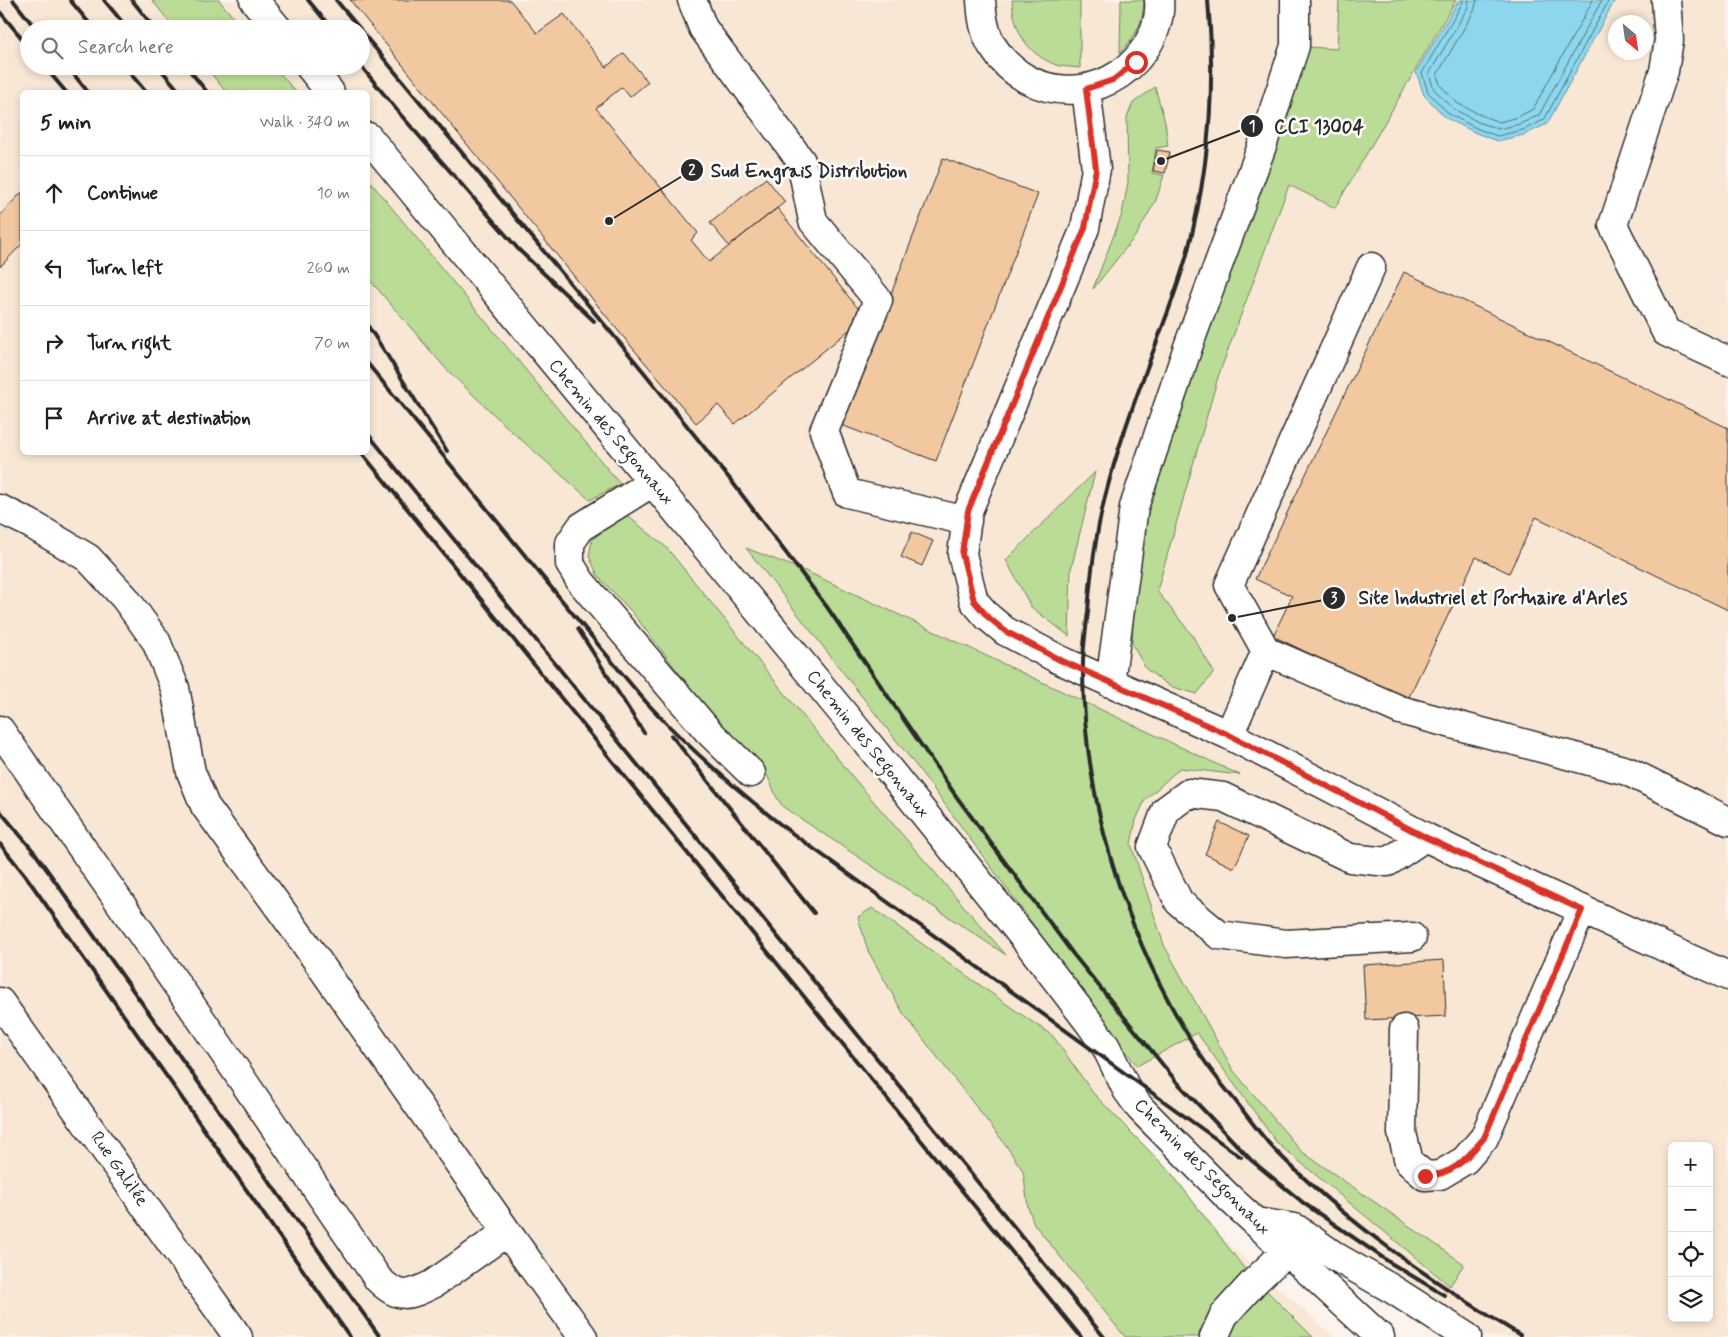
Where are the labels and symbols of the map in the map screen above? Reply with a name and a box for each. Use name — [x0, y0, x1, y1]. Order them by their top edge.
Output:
north arrow — [1608, 15, 1653, 60]
route start — [1125, 51, 1148, 74]
callout: CCI 13004 — [1239, 109, 1374, 143]
text: CCI 13004 — [1274, 115, 1364, 140]
text: 1 — [1249, 117, 1255, 137]
callout: Sud Engrais Distribution — [679, 153, 913, 187]
text: Sud Engrais Distribution — [711, 159, 908, 185]
text: 2 — [688, 161, 696, 181]
street label: Chemin des Segonnaux — [541, 354, 679, 511]
callout: Site Industriel et Portuaire d'Arles — [1321, 581, 1639, 615]
text: Site Industriel et Portuaire d'Arles — [1358, 586, 1628, 611]
text: 3 — [1331, 589, 1338, 609]
street label: Chemin des Segonnaux — [799, 665, 935, 824]
street label: Chemin des Segonnaux — [1127, 1094, 1275, 1242]
street label: Rue Galilée — [84, 1127, 154, 1211]
route end — [1414, 1165, 1437, 1188]

